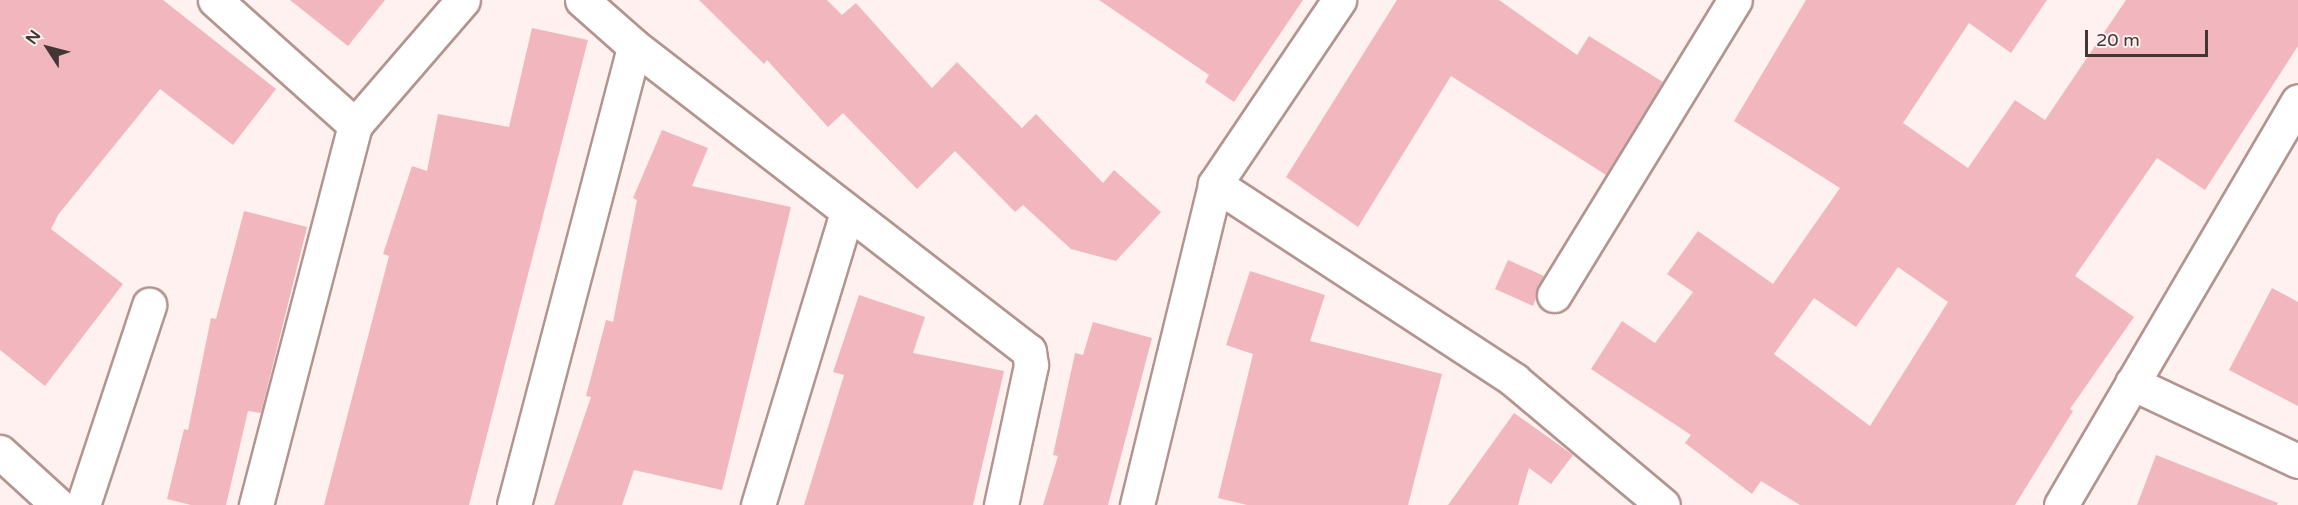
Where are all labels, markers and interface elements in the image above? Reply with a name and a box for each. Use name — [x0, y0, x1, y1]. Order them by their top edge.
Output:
north arrow — [18, 18, 78, 78]
scale bar — [2088, 18, 2211, 56]
text: N — [22, 26, 45, 49]
text: 20 m — [2096, 29, 2140, 51]

